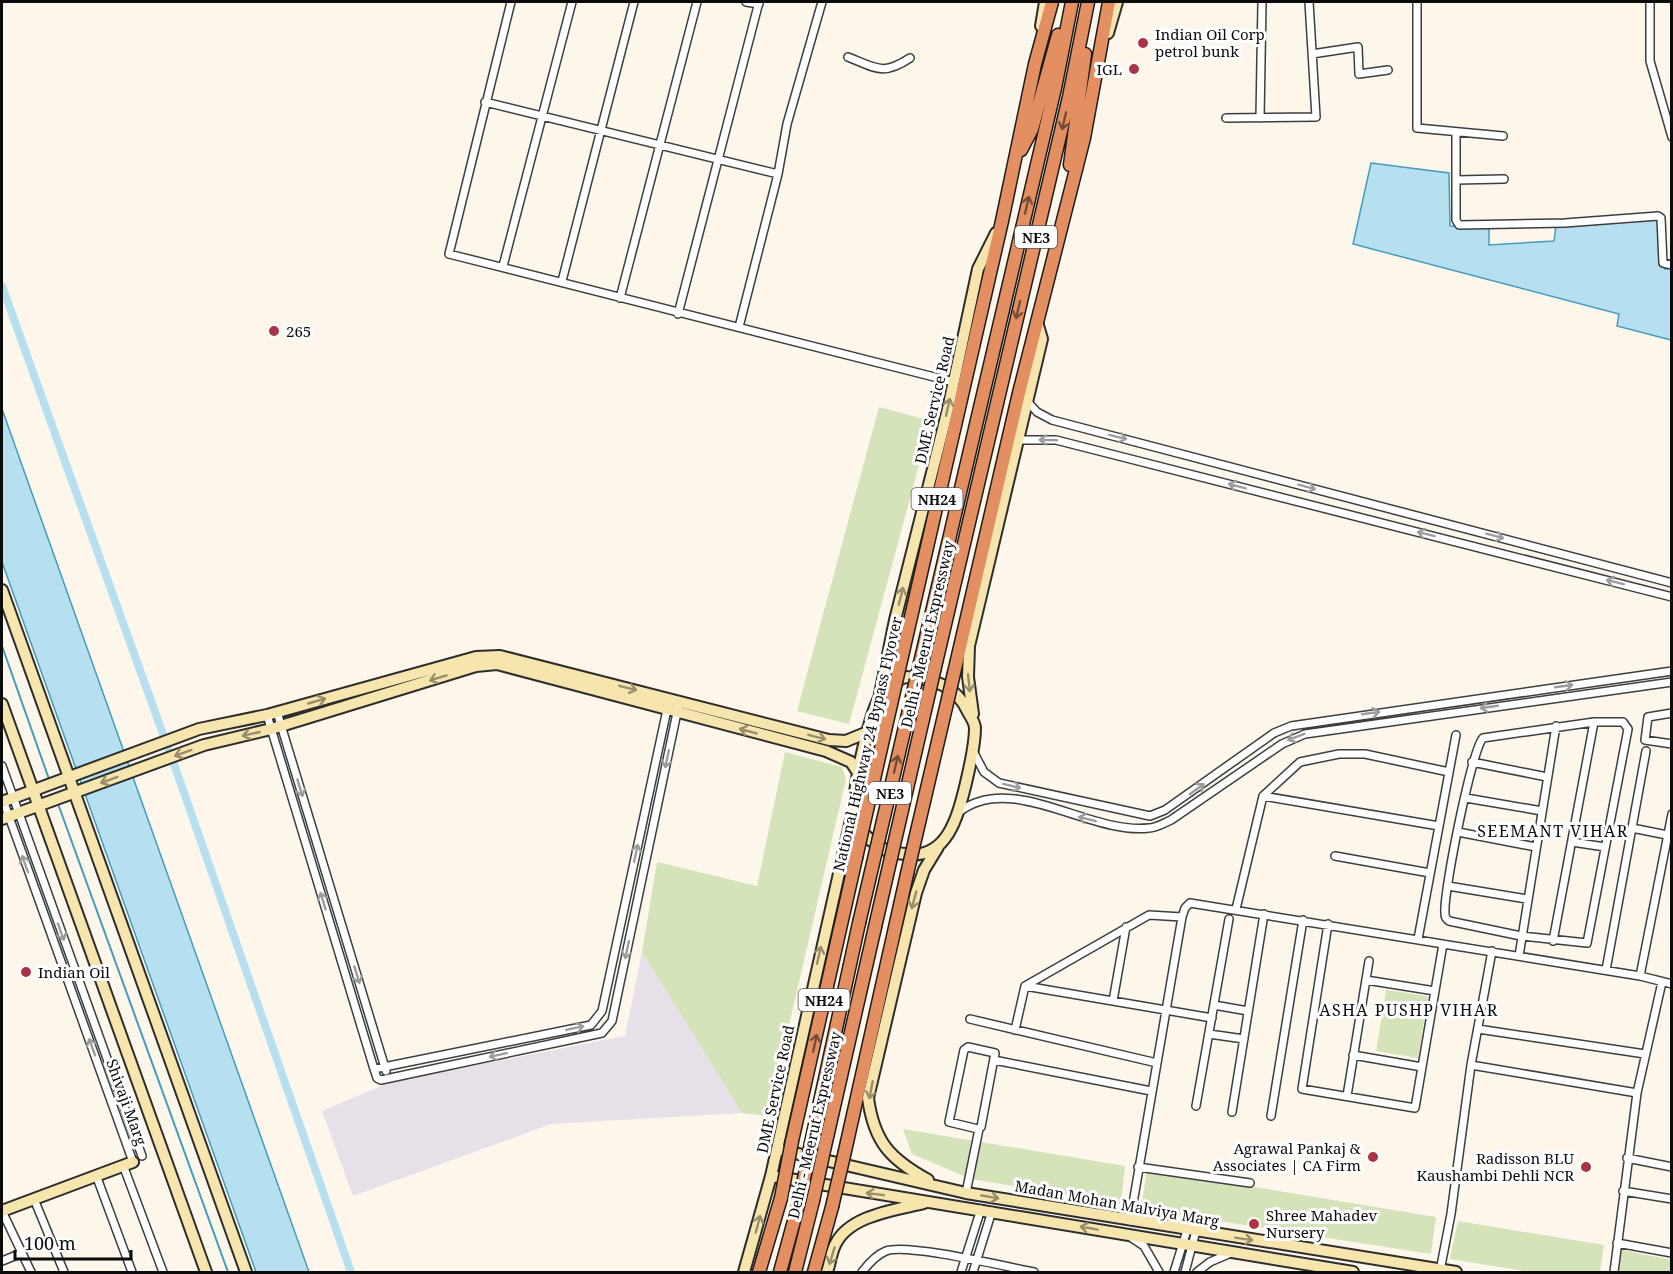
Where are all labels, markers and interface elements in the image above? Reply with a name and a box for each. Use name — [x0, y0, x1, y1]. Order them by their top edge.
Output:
place label: Indian Oil Corp petrol bunk — [1155, 24, 1265, 61]
marker: Indian Oil Corp petrol bunk — [1136, 36, 1150, 50]
place label: IGL — [1096, 59, 1122, 79]
marker: IGL — [1127, 62, 1141, 76]
one-way arrow — [1057, 111, 1069, 130]
one-way arrow — [1022, 196, 1034, 215]
road number: NE3 — [1015, 226, 1057, 248]
one-way arrow — [1012, 300, 1024, 319]
place label: 265 — [286, 321, 311, 341]
marker: 265 — [267, 324, 281, 338]
street label: DME Service Road — [910, 334, 958, 466]
one-way arrow — [943, 398, 955, 417]
one-way arrow — [1108, 431, 1127, 443]
one-way arrow — [1038, 434, 1058, 446]
one-way arrow — [1228, 479, 1247, 491]
one-way arrow — [1297, 481, 1316, 493]
road number: NH24 — [912, 488, 962, 510]
one-way arrow — [1417, 528, 1436, 539]
one-way arrow — [1486, 531, 1505, 543]
street label: Delhi - Meerut Expressway — [896, 538, 958, 730]
one-way arrow — [1606, 576, 1625, 588]
one-way arrow — [895, 587, 907, 606]
street label: National Highway 24 Bypass Flyover — [828, 615, 906, 873]
one-way arrow — [429, 673, 448, 684]
one-way arrow — [964, 673, 975, 693]
one-way arrow — [1554, 681, 1574, 692]
one-way arrow — [618, 683, 637, 695]
one-way arrow — [307, 695, 326, 706]
one-way arrow — [1479, 702, 1499, 713]
one-way arrow — [1360, 707, 1380, 718]
one-way arrow — [739, 724, 758, 736]
one-way arrow — [242, 728, 261, 740]
one-way arrow — [807, 732, 826, 743]
one-way arrow — [1288, 733, 1306, 744]
one-way arrow — [174, 748, 193, 759]
one-way arrow — [661, 749, 672, 768]
one-way arrow — [891, 755, 903, 774]
one-way arrow — [100, 775, 119, 786]
one-way arrow — [295, 778, 306, 797]
one-way arrow — [1002, 781, 1021, 793]
road number: NE3 — [869, 782, 911, 804]
one-way arrow — [1188, 783, 1204, 795]
one-way arrow — [1078, 812, 1097, 824]
district label: SEEMANT VIHAR — [1477, 820, 1629, 842]
one-way arrow — [630, 844, 642, 863]
one-way arrow — [19, 855, 30, 874]
one-way arrow — [908, 890, 919, 909]
one-way arrow — [317, 892, 328, 911]
one-way arrow — [57, 922, 68, 941]
one-way arrow — [621, 939, 632, 959]
one-way arrow — [814, 946, 826, 965]
place label: Indian Oil — [38, 962, 110, 982]
marker: Indian Oil — [19, 965, 33, 979]
one-way arrow — [352, 965, 363, 984]
road number: NH24 — [798, 989, 850, 1011]
district label: ASHA PUSHP VIHAR — [1319, 999, 1499, 1021]
one-way arrow — [565, 1022, 584, 1033]
street label: DME Service Road — [752, 1023, 798, 1155]
street label: Delhi - Meerut Expressway — [783, 1029, 845, 1221]
one-way arrow — [810, 1034, 821, 1053]
one-way arrow — [85, 1039, 96, 1057]
one-way arrow — [489, 1050, 508, 1061]
street label: Shivaji Marg — [102, 1056, 152, 1148]
one-way arrow — [865, 1080, 876, 1099]
place label: Agrawal Pankaj & Associates | CA Firm — [1213, 1138, 1361, 1175]
place label: Radisson BLU Kaushambi Dehli NCR — [1416, 1148, 1574, 1185]
marker: Agrawal Pankaj & Associates | CA Firm — [1366, 1150, 1380, 1164]
marker: Radisson BLU Kaushambi Dehli NCR — [1579, 1160, 1593, 1174]
street label: Madan Mohan Malviya Marg — [1013, 1175, 1221, 1231]
one-way arrow — [866, 1188, 886, 1199]
one-way arrow — [980, 1192, 999, 1203]
place label: Shree Mahadev Nursery — [1266, 1205, 1377, 1242]
one-way arrow — [752, 1215, 764, 1234]
marker: Shree Mahadev Nursery — [1247, 1217, 1261, 1231]
one-way arrow — [1079, 1222, 1099, 1233]
scale bar — [15, 1223, 130, 1261]
text: 100 m — [24, 1231, 76, 1255]
one-way arrow — [1234, 1234, 1254, 1245]
one-way arrow — [826, 1246, 837, 1265]

